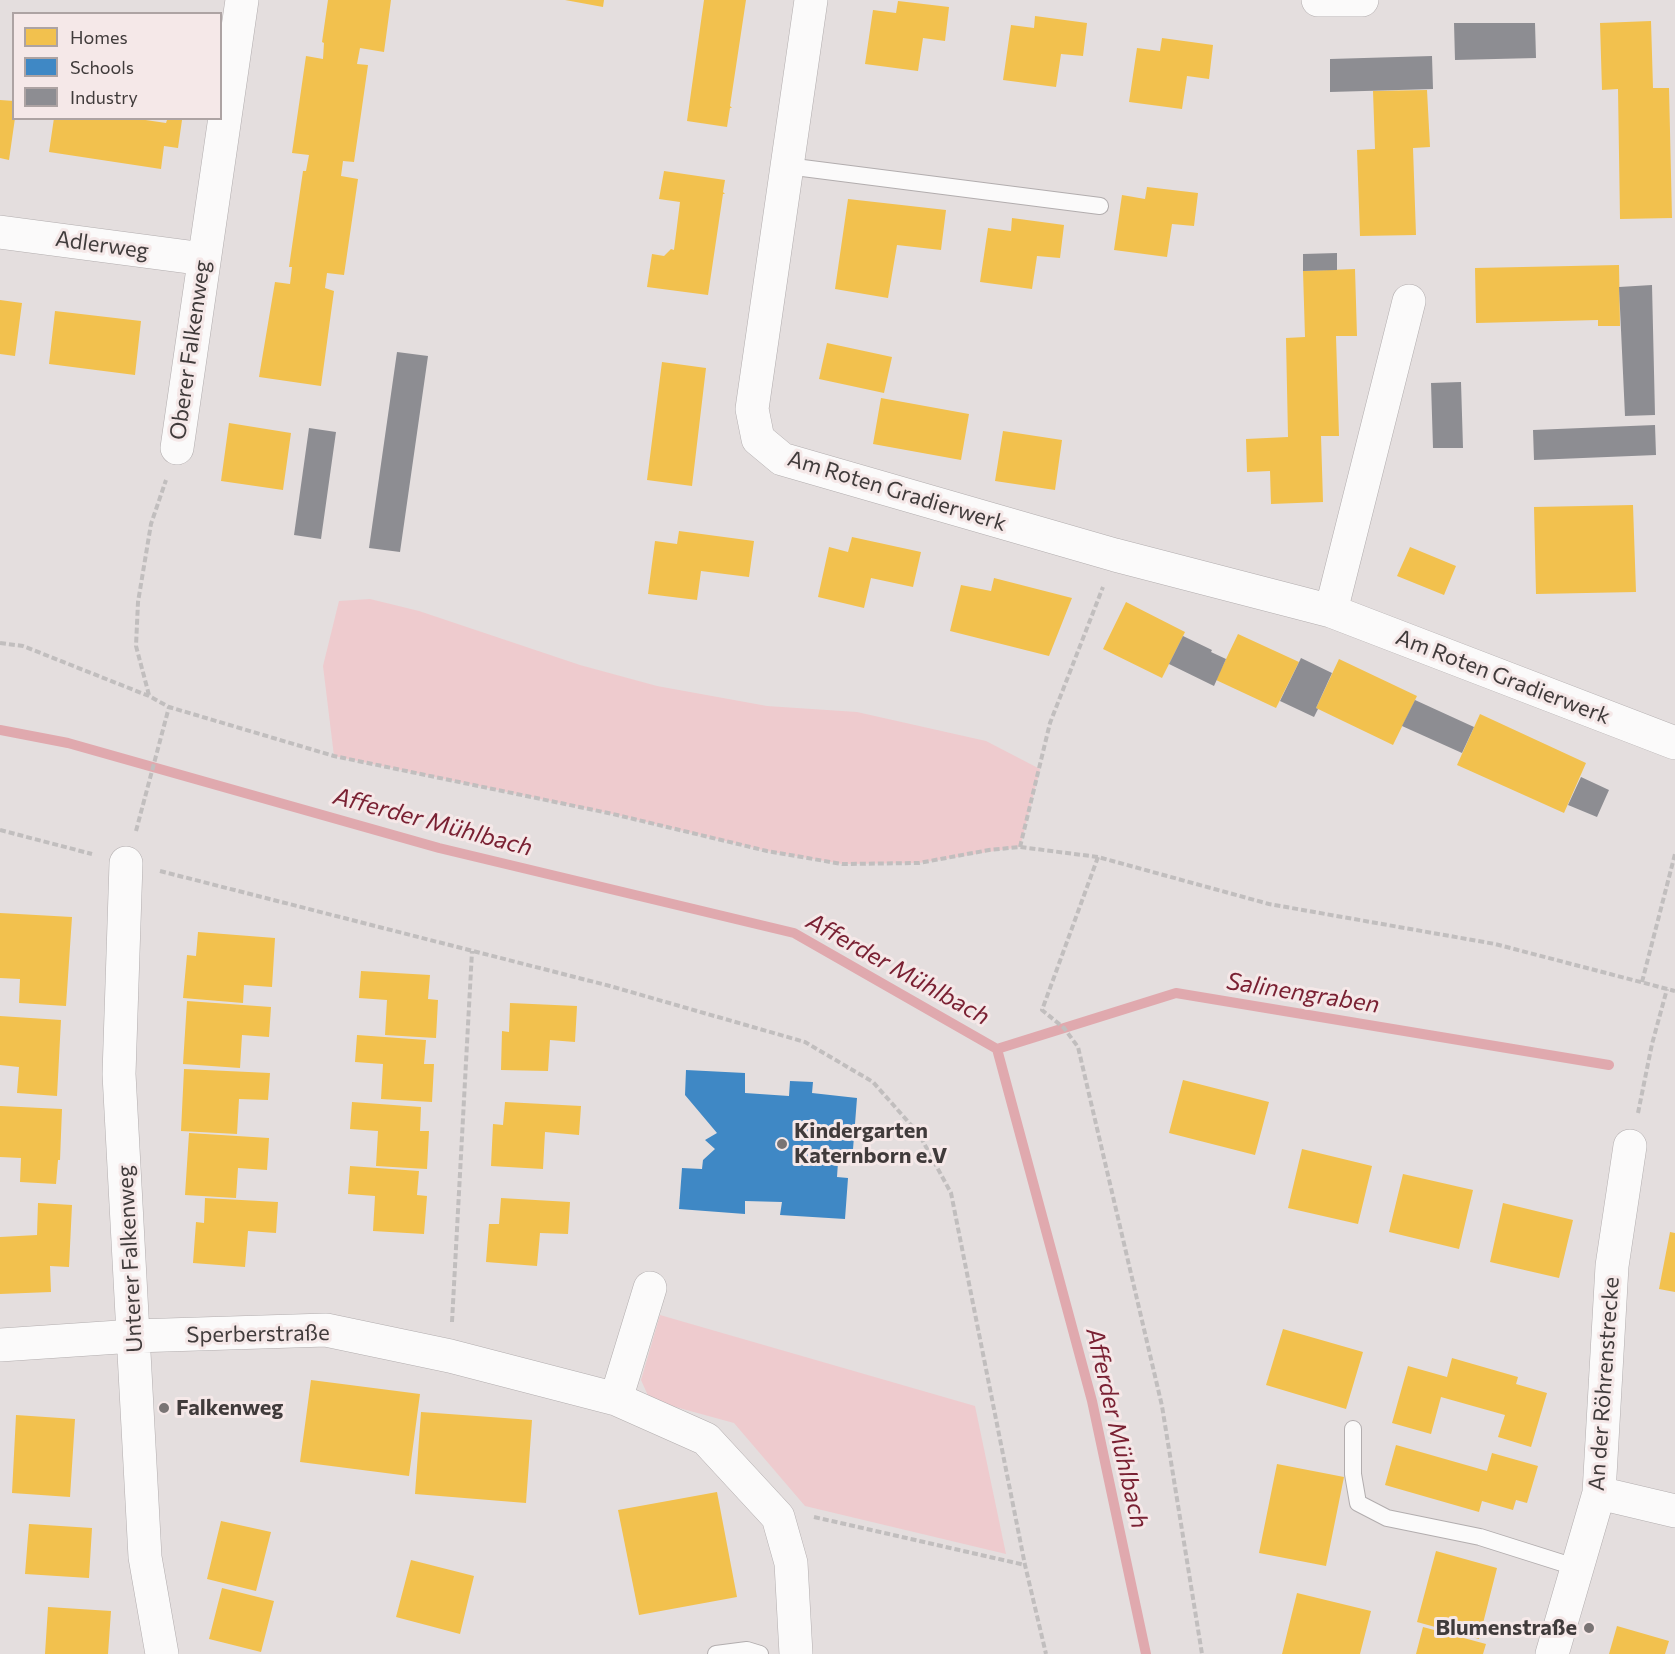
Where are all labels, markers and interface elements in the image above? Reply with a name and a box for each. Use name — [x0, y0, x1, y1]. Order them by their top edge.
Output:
legend — [12, 12, 222, 120]
text: Homes — [70, 26, 128, 48]
text: Schools — [70, 56, 134, 78]
text: Industry — [70, 86, 138, 108]
street label: Adlerweg — [54, 225, 150, 265]
street label: Oberer Falkenweg — [164, 259, 216, 441]
street label: Am Roten Gradierwerk — [784, 445, 1010, 537]
street label: Am Roten Gradierwerk — [1392, 624, 1614, 730]
water label: Afferder Mühlbach — [330, 782, 536, 862]
water label: Afferder Mühlbach — [801, 907, 995, 1031]
water label: Salinengraben — [1224, 967, 1382, 1019]
place label: Kindergarten Katernborn e.V — [794, 1118, 947, 1170]
marker: Kindergarten Katernborn e.V — [775, 1137, 789, 1151]
street label: Unterer Falkenweg — [112, 1165, 148, 1353]
street label: An der Röhrenstrecke — [1583, 1276, 1625, 1492]
street label: Sperberstraße — [186, 1320, 330, 1348]
water label: Afferder Mühlbach — [1080, 1325, 1154, 1531]
place label: Falkenweg — [176, 1395, 283, 1421]
marker: Falkenweg — [157, 1401, 171, 1415]
place label: Blumenstraße — [1435, 1615, 1577, 1641]
marker: Blumenstraße — [1582, 1621, 1596, 1635]

